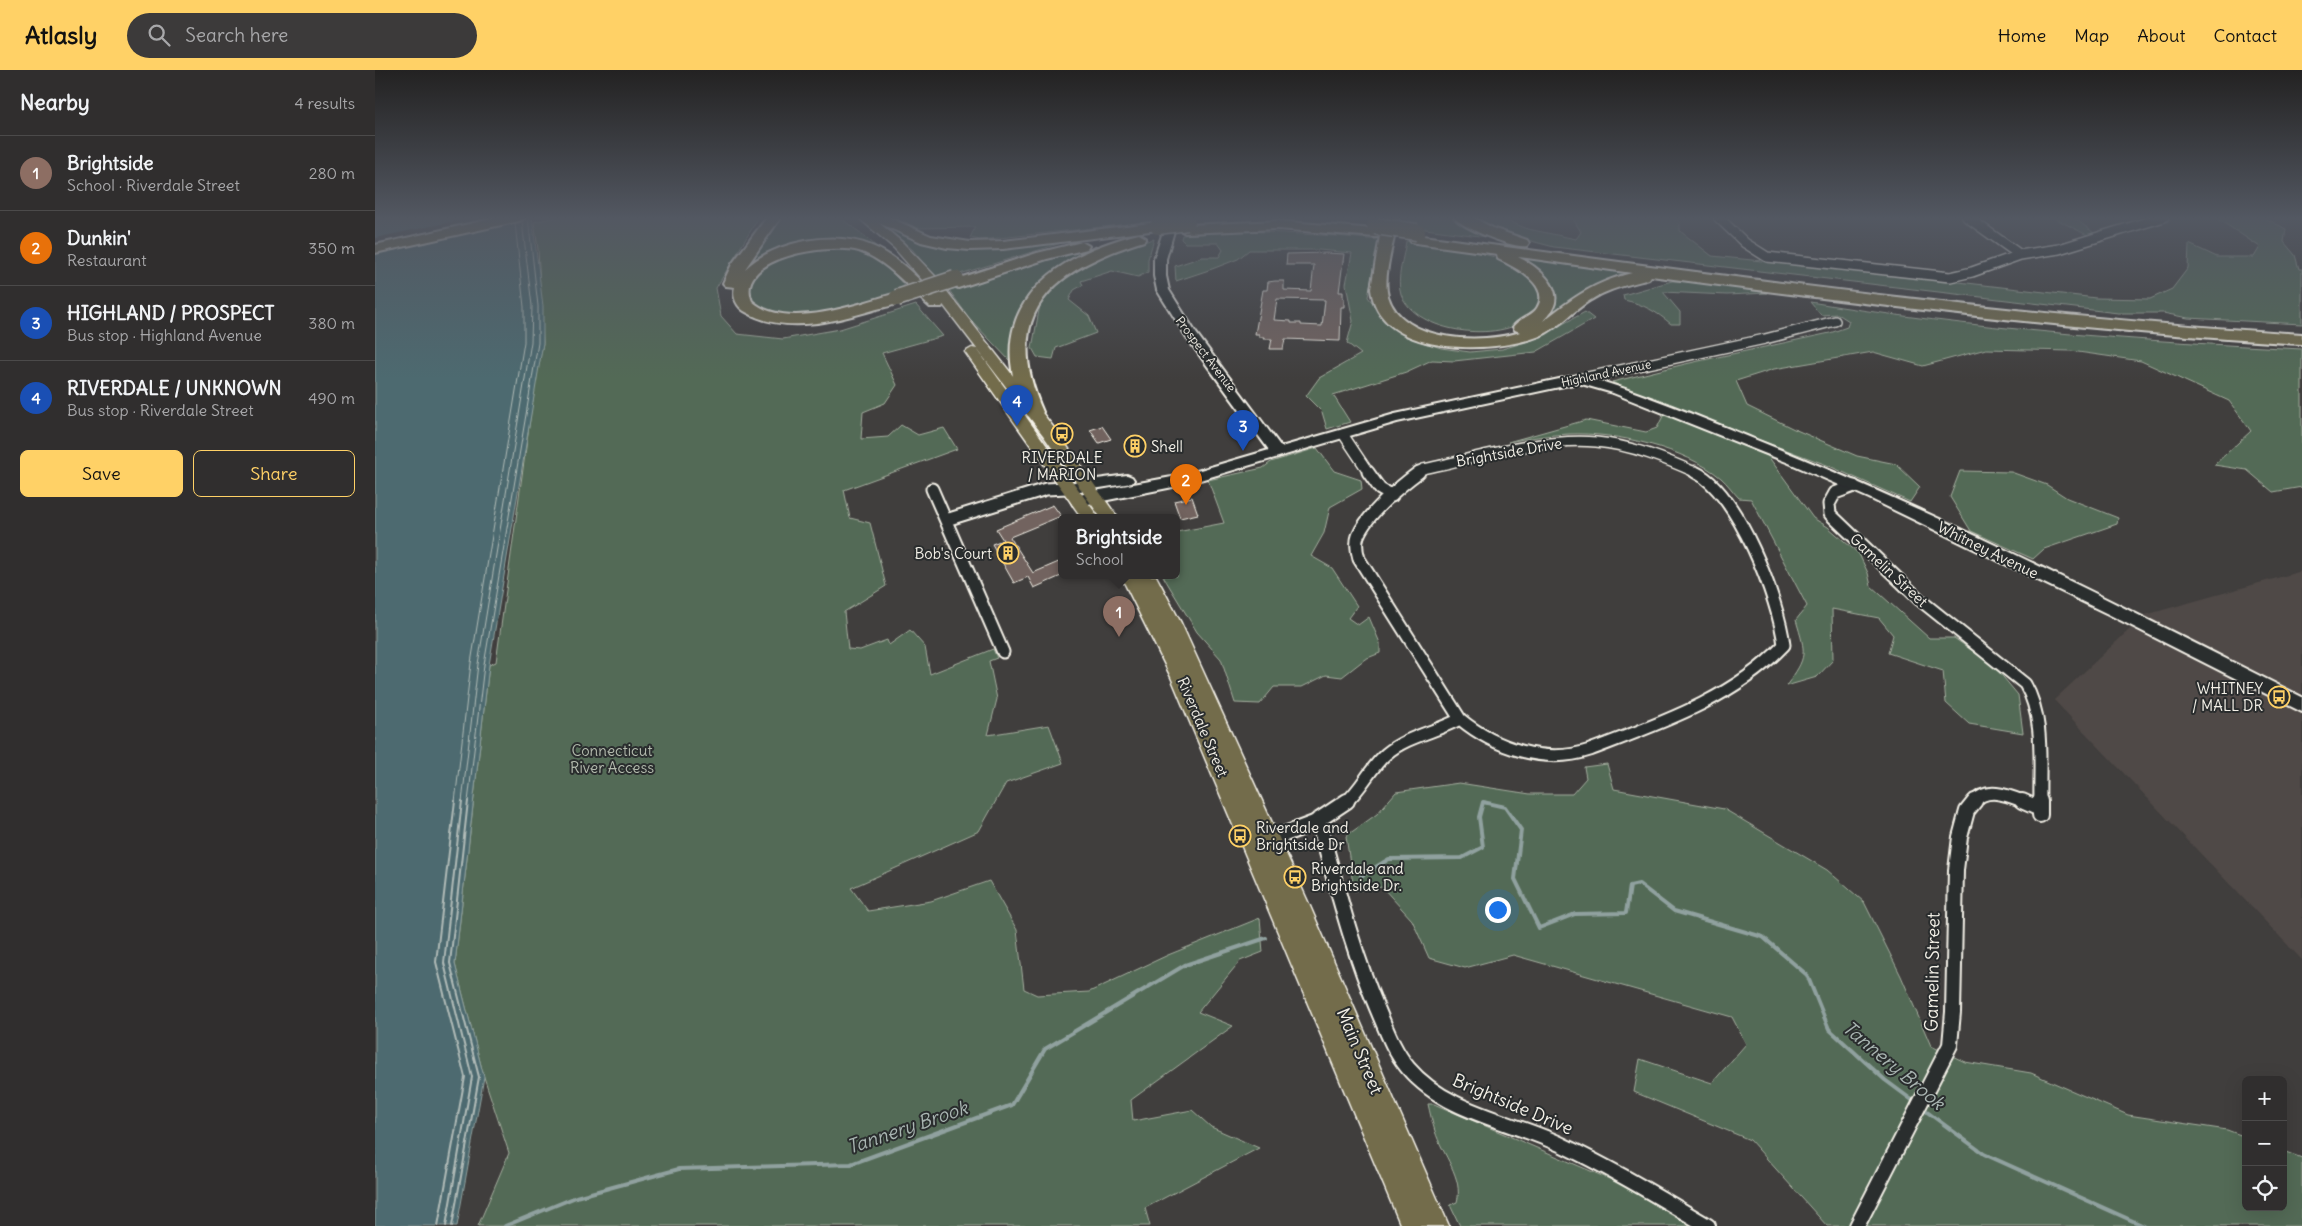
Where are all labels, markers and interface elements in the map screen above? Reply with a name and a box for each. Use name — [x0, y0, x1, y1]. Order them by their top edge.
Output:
search box — [127, 13, 477, 58]
text: Atlasly — [25, 20, 97, 50]
icon: search — [145, 21, 173, 49]
text: Search here — [185, 23, 288, 47]
text: Home — [1998, 24, 2046, 47]
text: Map — [2074, 24, 2109, 47]
text: About — [2137, 24, 2185, 47]
text: Contact — [2213, 24, 2277, 47]
text: Nearby — [20, 89, 90, 116]
text: 4 results — [294, 93, 355, 113]
text: Brightside — [67, 151, 153, 175]
text: 1 — [33, 163, 39, 183]
text: 280 m — [309, 163, 355, 183]
text: School · Riverdale Street — [67, 175, 240, 195]
text: Dunkin' — [67, 226, 131, 250]
text: 2 — [32, 238, 40, 258]
text: 350 m — [308, 238, 355, 258]
text: Restaurant — [67, 250, 147, 270]
text: HIGHLAND / PROSPECT — [67, 301, 274, 325]
text: 3 — [31, 313, 41, 333]
text: 380 m — [308, 313, 355, 333]
street label: Prospect Avenue — [1173, 313, 1239, 395]
text: Bus stop · Highland Avenue — [67, 325, 262, 345]
street label: Highland Avenue — [1560, 356, 1652, 390]
text: RIVERDALE / UNKNOWN — [67, 376, 282, 400]
pin: 4 — [1001, 385, 1033, 426]
text: 4 — [31, 388, 41, 408]
text: 490 m — [308, 388, 355, 408]
text: Bus stop · Riverdale Street — [67, 400, 254, 420]
pin: 3 — [1227, 410, 1259, 451]
bus stop icon: RIVERDALE / MARION — [1050, 422, 1074, 446]
street label: Brightside Drive — [1455, 433, 1563, 471]
building icon: Shell — [1123, 434, 1147, 458]
place label: Shell — [1151, 437, 1183, 456]
place label: RIVERDALE / MARION — [1021, 448, 1103, 484]
button: Save — [20, 450, 183, 497]
button: Share — [193, 450, 355, 497]
pin: 2 — [1170, 464, 1202, 505]
popup — [1058, 514, 1180, 579]
street label: Whitney Avenue — [1934, 517, 2042, 583]
text: Brightside — [1076, 525, 1162, 549]
street label: Gamelin Street — [1846, 529, 1932, 611]
building icon: Bob's Court — [996, 541, 1020, 565]
place label: Bob's Court — [915, 544, 992, 563]
text: School — [1076, 549, 1124, 569]
pin: 1 — [1103, 596, 1135, 637]
street label: Riverdale Street — [1173, 674, 1233, 780]
place label: WHITNEY / MALL DR — [2192, 679, 2264, 715]
bus stop icon: WHITNEY / MALL DR — [2267, 685, 2291, 709]
park label: Connecticut River Access — [570, 741, 654, 777]
place label: Riverdale and Brightside Dr — [1256, 818, 1349, 854]
bus stop icon: Riverdale and Brightside Dr — [1228, 824, 1252, 848]
place label: Riverdale and Brightside Dr. — [1311, 859, 1404, 895]
bus stop icon: Riverdale and Brightside Dr. — [1283, 865, 1307, 889]
your location — [1485, 897, 1511, 923]
street label: Gamelin Street — [1919, 912, 1945, 1032]
street label: Main Street — [1332, 1004, 1388, 1098]
water label: Tannery Brook — [1838, 1015, 1951, 1116]
street label: Brightside Drive — [1449, 1068, 1577, 1140]
map controls — [2242, 1076, 2287, 1211]
button: + — [2242, 1076, 2287, 1121]
water label: Tannery Brook — [844, 1095, 972, 1159]
button: − — [2242, 1121, 2287, 1166]
button: locate — [2242, 1166, 2287, 1211]

